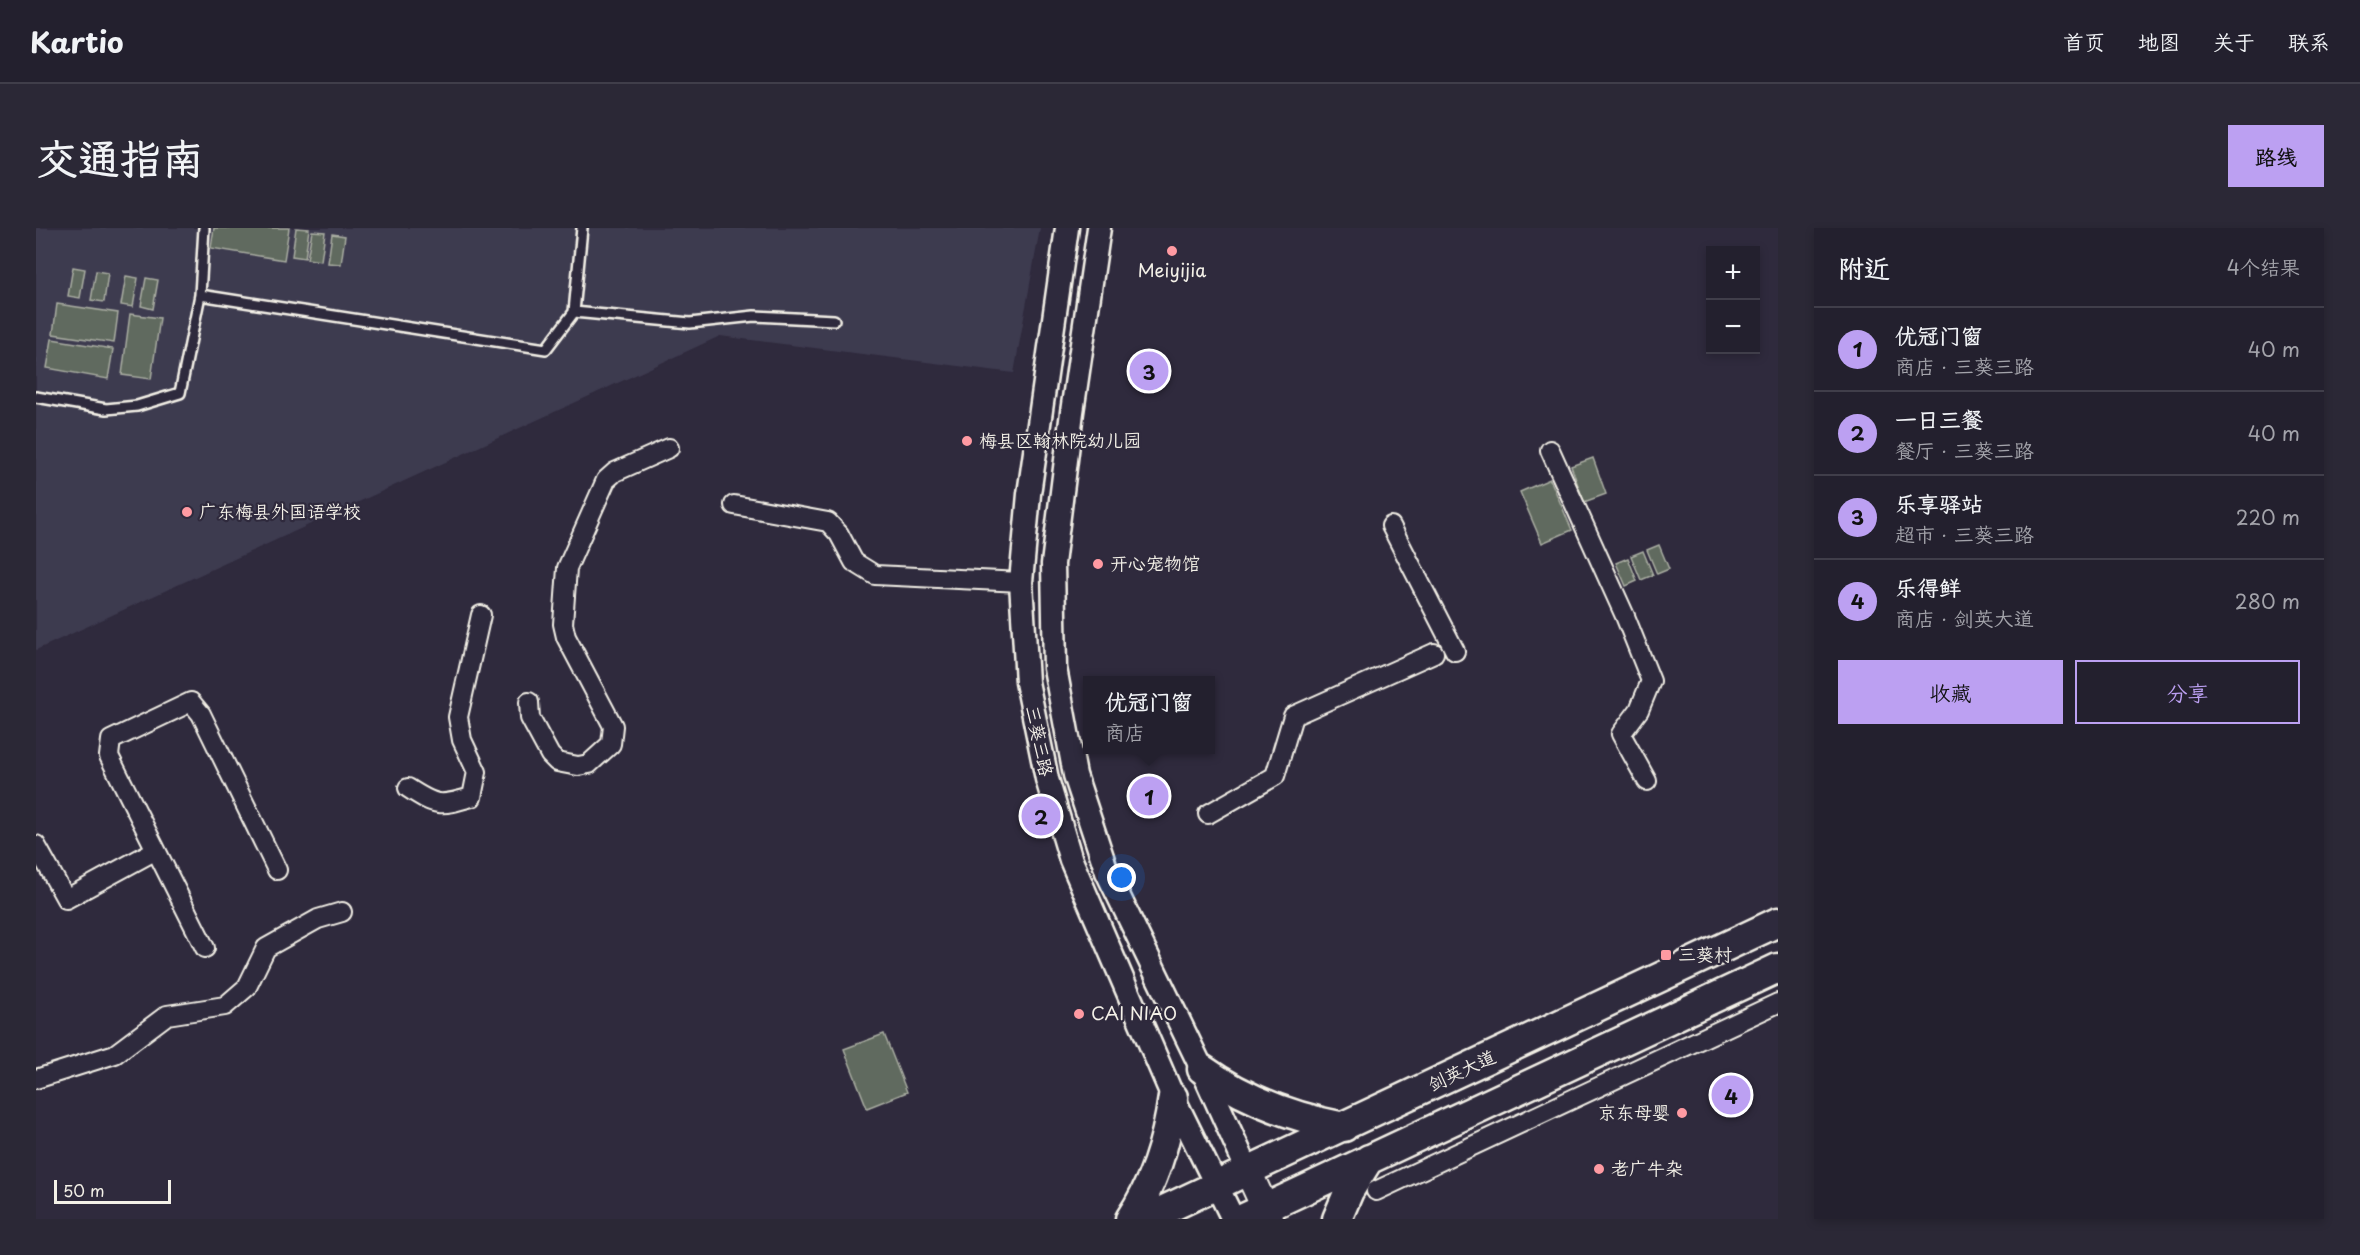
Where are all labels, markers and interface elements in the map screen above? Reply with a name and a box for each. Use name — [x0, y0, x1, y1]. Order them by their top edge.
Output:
text: Kartio — [30, 20, 124, 63]
text: 首页 — [2063, 25, 2105, 57]
text: 地图 — [2138, 25, 2180, 57]
text: 关于 — [2213, 25, 2255, 57]
text: 联系 — [2288, 25, 2330, 57]
text: 交通指南 — [36, 125, 204, 188]
button: 路线 — [2228, 125, 2324, 187]
marker: Meiyijia — [1165, 244, 1179, 258]
map controls — [1706, 246, 1760, 354]
button: + — [1706, 246, 1760, 300]
text: 附近 — [1838, 248, 1890, 287]
text: 4个结果 — [2227, 252, 2300, 282]
place label: Meiyijia — [1138, 256, 1206, 283]
button: − — [1706, 300, 1760, 354]
text: 优冠门窗 — [1895, 318, 1983, 351]
text: 1 — [1853, 334, 1862, 364]
text: 40 m — [2248, 334, 2300, 364]
pin: 3 — [1130, 348, 1168, 394]
text: 商店 · 三葵三路 — [1895, 351, 2034, 381]
text: 一日三餐 — [1895, 402, 1983, 435]
text: 2 — [1850, 418, 1865, 448]
text: 40 m — [2248, 418, 2300, 448]
place label: 梅县区翰林院幼儿园 — [979, 426, 1141, 453]
marker: 梅县区翰林院幼儿园 — [960, 434, 974, 448]
text: 餐厅 · 三葵三路 — [1895, 435, 2034, 465]
text: 乐享驿站 — [1895, 486, 1983, 519]
place label: 广东梅县外国语学校 — [199, 497, 361, 524]
text: 3 — [1851, 502, 1864, 532]
text: 220 m — [2236, 502, 2300, 532]
marker: 广东梅县外国语学校 — [180, 505, 194, 519]
text: 超市 · 三葵三路 — [1895, 519, 2034, 549]
place label: 开心宠物馆 — [1110, 549, 1200, 576]
marker: 开心宠物馆 — [1091, 557, 1105, 571]
text: 乐得鲜 — [1895, 570, 1961, 603]
text: 4 — [1851, 586, 1864, 616]
text: 280 m — [2235, 586, 2300, 616]
text: 商店 · 剑英大道 — [1895, 603, 2034, 633]
button: 收藏 — [1838, 660, 2063, 724]
button: 分享 — [2075, 660, 2300, 724]
popup — [1083, 676, 1215, 754]
text: 优冠门窗 — [1105, 684, 1193, 717]
street label: 三葵三路 — [1020, 703, 1061, 779]
text: 商店 — [1105, 717, 1145, 747]
pin: 1 — [1130, 774, 1168, 818]
pin: 2 — [1022, 794, 1060, 838]
your location — [1107, 863, 1136, 892]
place label: 三葵村 — [1678, 940, 1732, 967]
marker: 三葵村 — [1659, 948, 1673, 962]
place label: CAI NIAO — [1091, 999, 1177, 1026]
marker: CAI NIAO — [1072, 1007, 1086, 1021]
street label: 剑英大道 — [1423, 1042, 1500, 1097]
pin: 4 — [1712, 1072, 1750, 1118]
place label: 京东母婴 — [1598, 1098, 1670, 1125]
marker: 京东母婴 — [1675, 1106, 1689, 1120]
place label: 老广牛杂 — [1611, 1154, 1683, 1181]
marker: 老广牛杂 — [1592, 1162, 1606, 1176]
scale bar — [54, 1177, 171, 1204]
text: 50 m — [63, 1178, 104, 1202]

